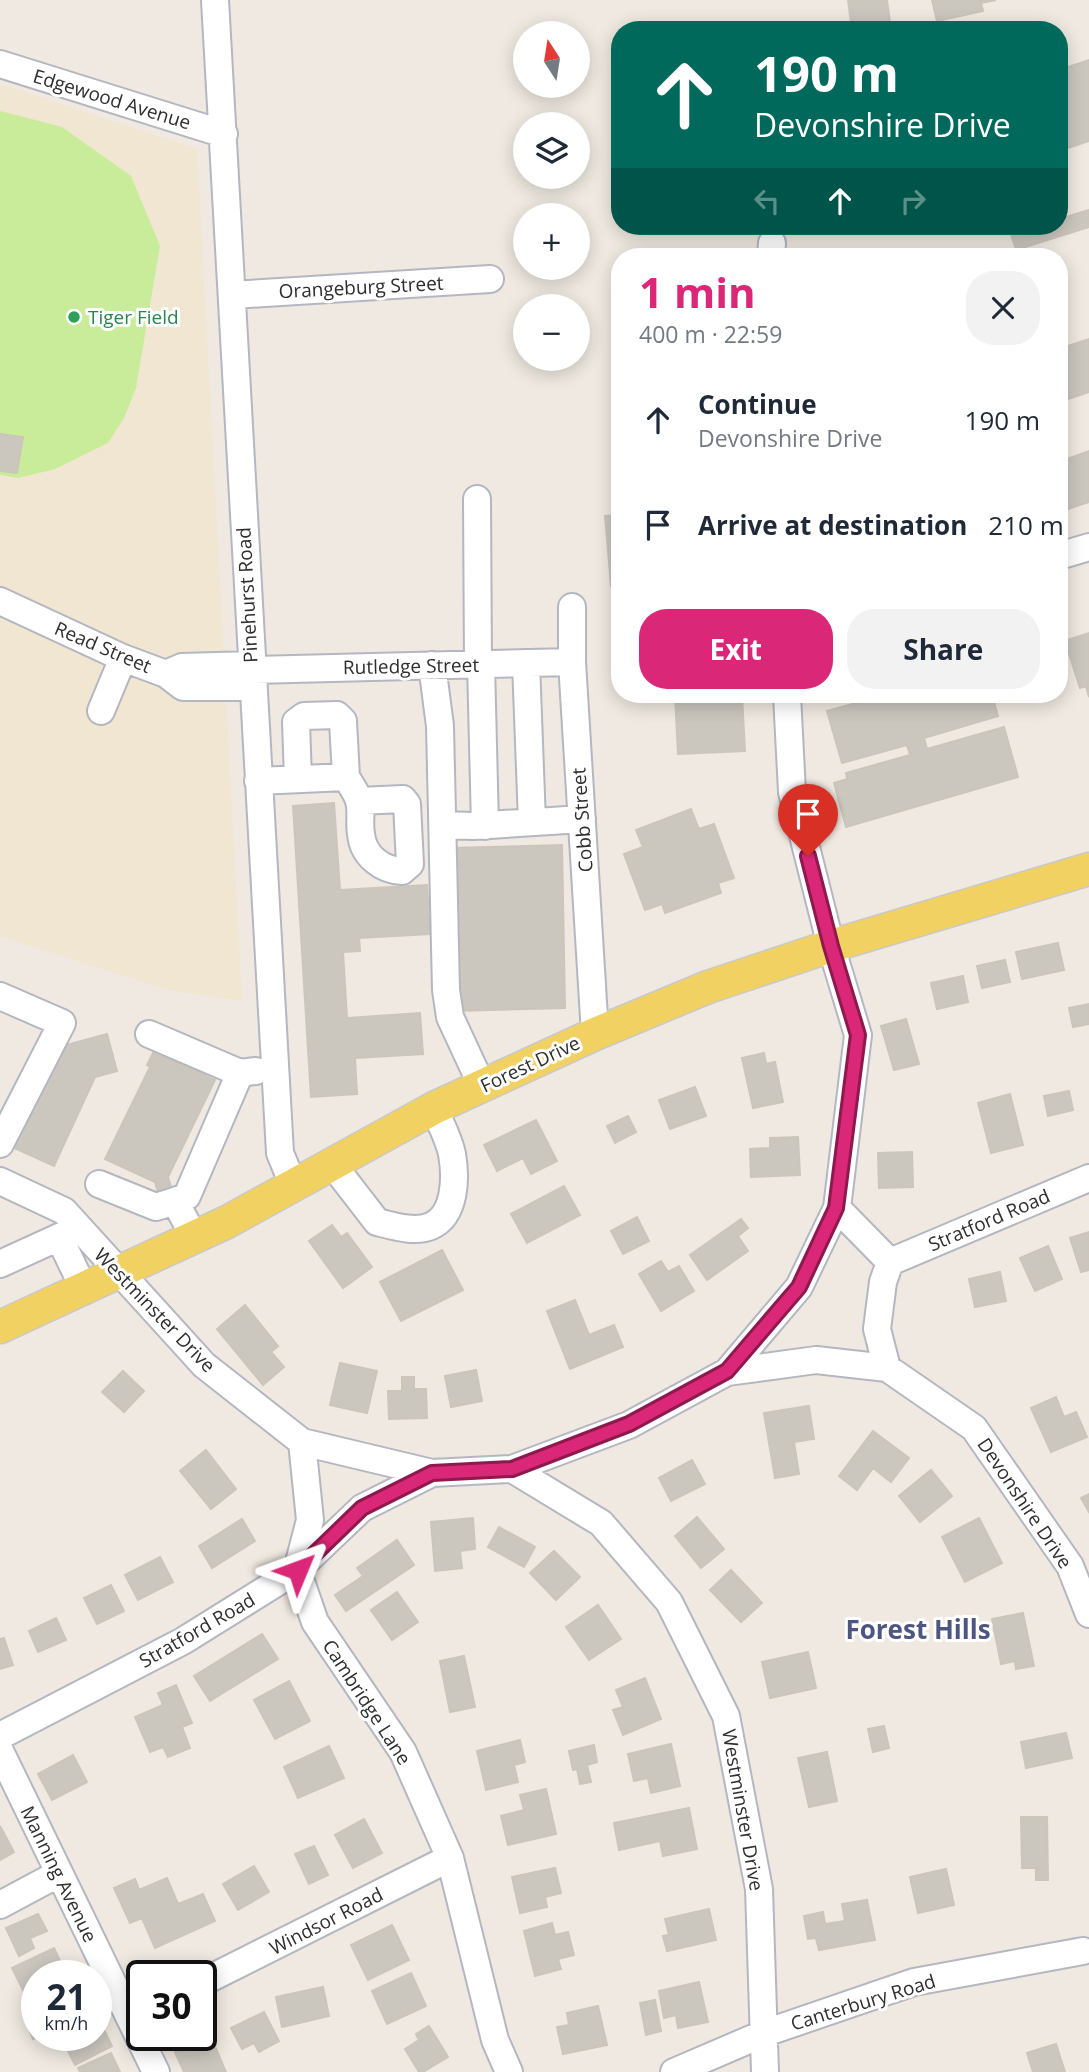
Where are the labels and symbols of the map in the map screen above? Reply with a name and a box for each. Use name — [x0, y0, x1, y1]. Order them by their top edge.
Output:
north arrow — [513, 21, 590, 98]
street label: Edgewood Avenue — [30, 63, 194, 135]
street label: Orangeburg Street — [278, 270, 444, 304]
place label: Tiger Field — [88, 304, 179, 330]
marker: Tiger Field — [66, 309, 82, 325]
street label: Pinehurst Road — [230, 527, 264, 663]
street label: Read Street — [51, 615, 155, 679]
street label: Rutledge Street — [343, 652, 480, 680]
street label: Cobb Street — [565, 767, 599, 873]
pin — [778, 784, 838, 856]
street label: Forest Drive — [476, 1030, 584, 1098]
street label: Stratford Road — [924, 1183, 1054, 1257]
street label: Westminster Drive — [89, 1242, 221, 1378]
street label: Devonshire Drive — [972, 1433, 1078, 1573]
position arrow — [261, 1533, 335, 1607]
street label: Stratford Road — [134, 1586, 260, 1674]
district label: Forest Hills — [845, 1611, 991, 1647]
street label: Cambridge Lane — [317, 1634, 417, 1770]
street label: Westminster Drive — [716, 1727, 770, 1893]
street label: Manning Avenue — [15, 1801, 103, 1947]
street label: Windsor Road — [265, 1881, 387, 1961]
speed limit sign: 30 — [126, 1960, 217, 2051]
street label: Canterbury Road — [787, 1968, 939, 2036]

